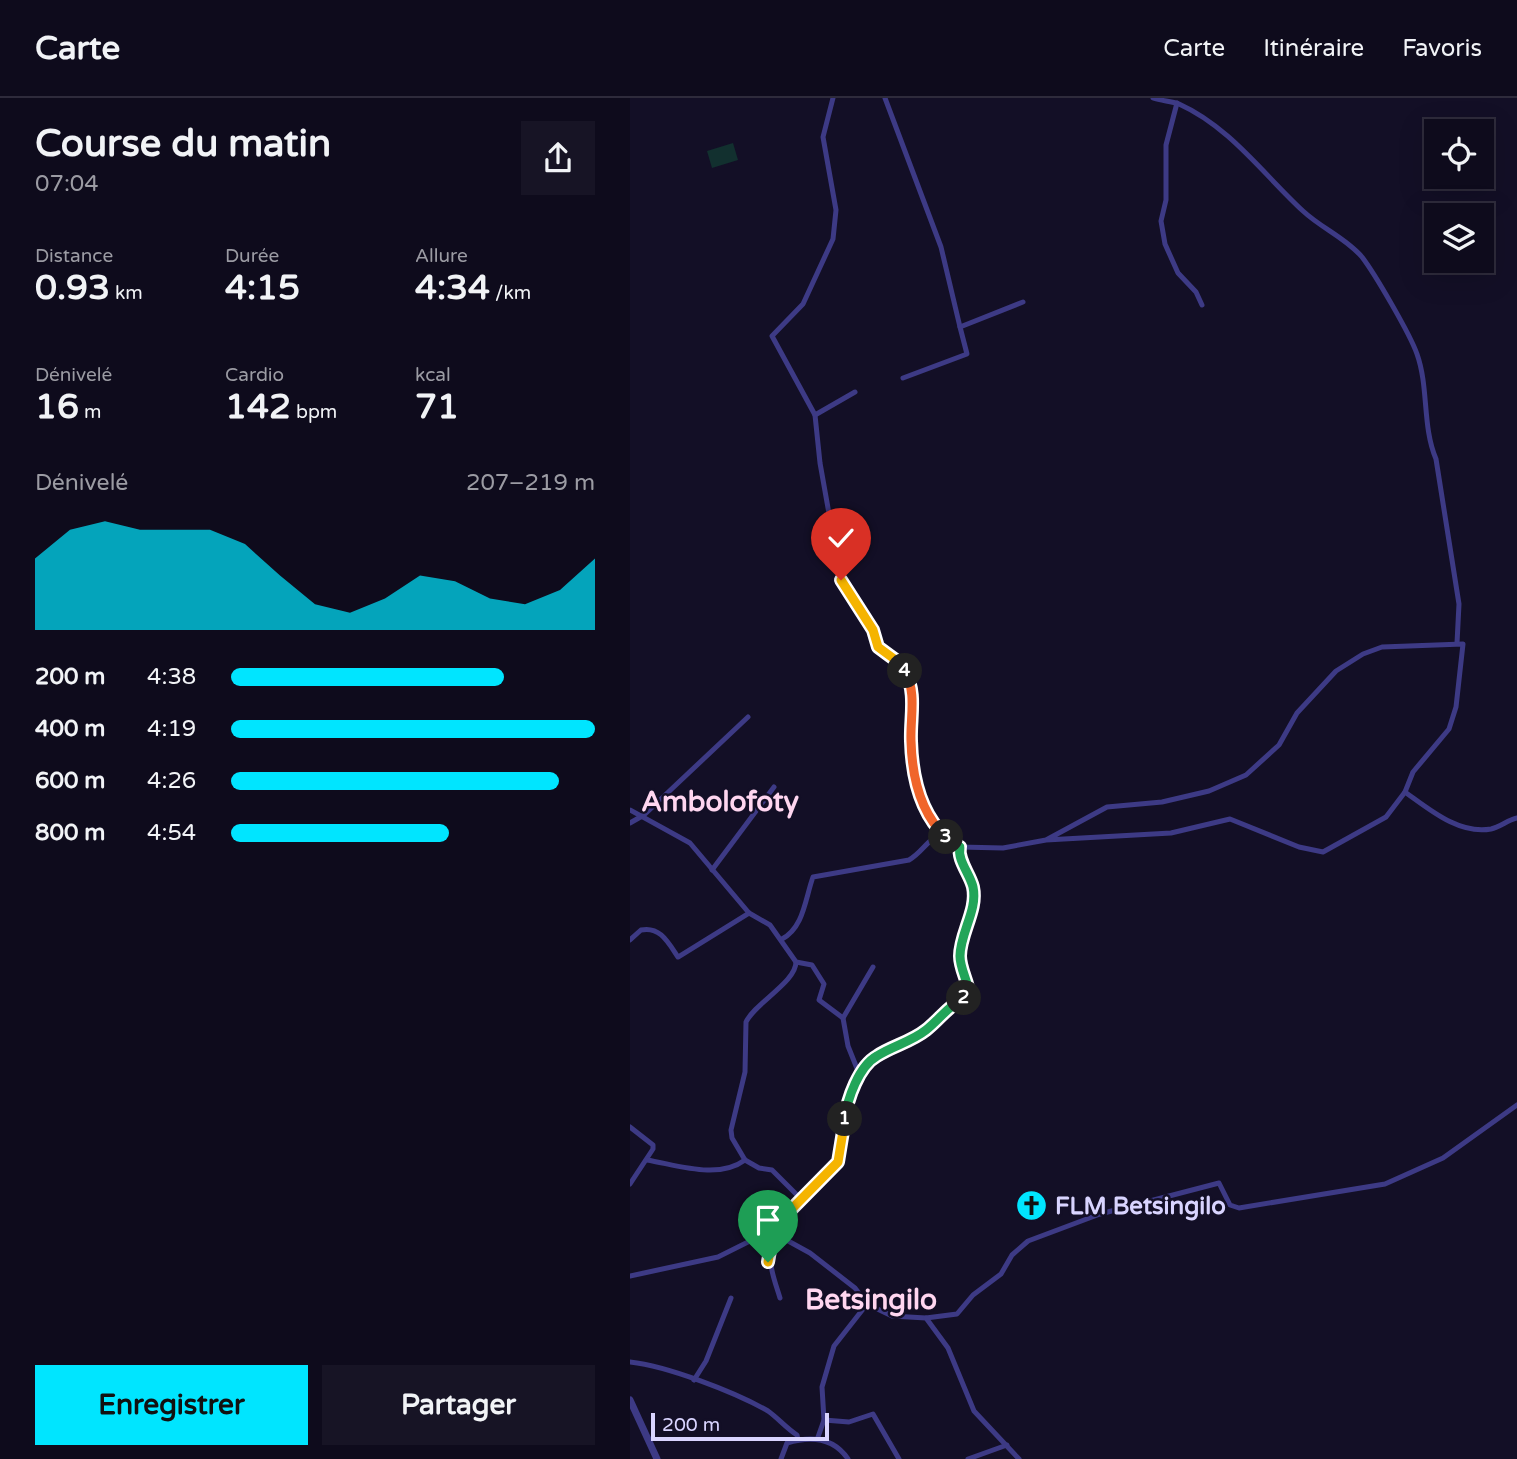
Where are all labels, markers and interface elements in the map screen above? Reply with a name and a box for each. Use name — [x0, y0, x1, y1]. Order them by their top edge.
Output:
text: Carte — [35, 29, 120, 68]
text: Carte — [1163, 34, 1225, 63]
text: Itinéraire — [1263, 34, 1364, 63]
text: Favoris — [1402, 34, 1482, 63]
map controls — [1424, 119, 1494, 273]
button: locate — [1424, 119, 1494, 189]
text: Course du matin — [35, 121, 331, 167]
button: share — [521, 121, 595, 195]
text: 07:04 — [35, 170, 99, 198]
button: layers — [1424, 203, 1494, 273]
text: Distance — [35, 245, 113, 267]
text: Durée — [225, 245, 279, 267]
text: Allure — [415, 245, 468, 267]
text: 0.93 — [35, 267, 110, 309]
text: 4:15 — [225, 267, 300, 309]
text: 4:34 — [415, 267, 490, 309]
text: km — [110, 282, 143, 304]
text: /km — [490, 282, 531, 304]
text: Dénivelé — [35, 364, 112, 386]
text: Cardio — [225, 364, 284, 386]
text: kcal — [415, 364, 451, 386]
text: 16 — [35, 386, 79, 428]
text: 142 — [225, 386, 291, 428]
text: 71 — [415, 386, 459, 428]
text: m — [79, 401, 101, 423]
text: bpm — [291, 401, 337, 423]
text: Dénivelé — [35, 469, 128, 497]
text: 207–219 m — [466, 469, 595, 497]
pin — [811, 508, 871, 580]
icon: check — [822, 519, 860, 557]
pin: 4 — [888, 654, 922, 688]
text: 4 — [899, 659, 910, 681]
text: 200 m — [35, 663, 105, 691]
text: 4:38 — [147, 663, 196, 691]
text: 400 m — [35, 715, 105, 743]
text: 4:19 — [147, 715, 196, 743]
text: 600 m — [35, 767, 105, 795]
text: 4:26 — [147, 767, 196, 795]
district label: Ambolofoty — [641, 785, 799, 819]
text: 800 m — [35, 819, 105, 847]
text: 4:54 — [147, 819, 196, 847]
pin: 3 — [928, 820, 964, 854]
text: 3 — [940, 825, 951, 847]
pin: 2 — [946, 981, 982, 1016]
text: 2 — [958, 986, 969, 1008]
pin: 1 — [828, 1102, 862, 1136]
text: 1 — [839, 1107, 850, 1129]
church icon: FLM Betsingilo — [1015, 1189, 1049, 1223]
pin — [738, 1190, 798, 1262]
place label: FLM Betsingilo — [1055, 1192, 1226, 1221]
icon: arrive — [749, 1201, 787, 1239]
district label: Betsingilo — [805, 1283, 937, 1317]
button: Enregistrer — [35, 1365, 308, 1445]
button: Partager — [322, 1365, 595, 1445]
scale bar — [651, 1410, 830, 1442]
text: 200 m — [662, 1414, 720, 1436]

